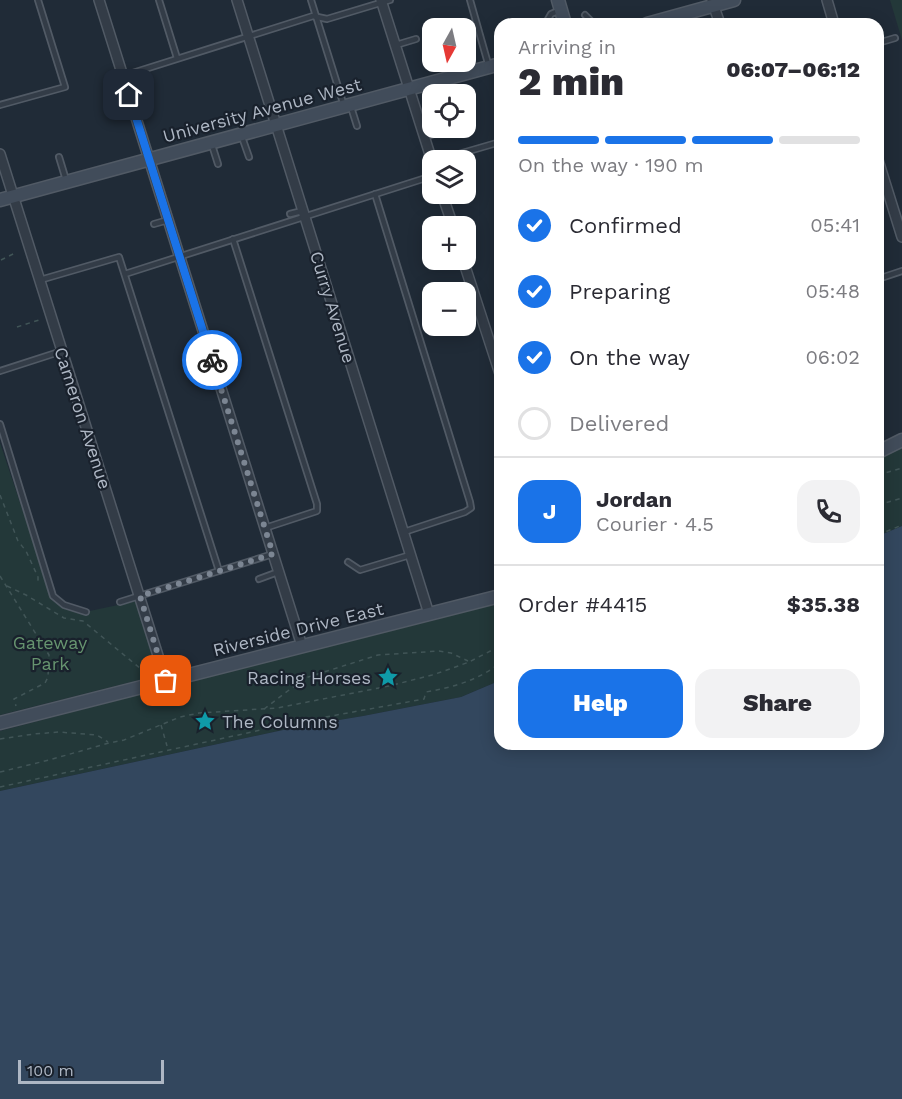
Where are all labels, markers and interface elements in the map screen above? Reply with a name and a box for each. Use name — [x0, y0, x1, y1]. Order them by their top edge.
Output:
north arrow — [422, 18, 476, 72]
map controls — [422, 18, 476, 336]
text: Arriving in — [518, 35, 616, 59]
text: 06:07–06:12 — [726, 57, 860, 82]
text: 2 min — [518, 59, 624, 104]
pin — [103, 69, 154, 120]
street label: University Avenue West — [160, 73, 364, 147]
icon: home — [112, 78, 145, 111]
button: locate — [422, 84, 476, 138]
button: layers — [422, 150, 476, 204]
text: On the way · 190 m — [518, 153, 704, 177]
icon: check — [518, 209, 551, 242]
text: Confirmed — [569, 213, 682, 238]
text: 05:41 — [810, 213, 860, 237]
button: + — [422, 216, 476, 270]
street label: Curry Avenue — [306, 248, 360, 366]
icon: check — [518, 275, 551, 308]
text: Preparing — [569, 279, 670, 304]
text: 05:48 — [805, 279, 860, 303]
button: − — [422, 282, 476, 336]
courier — [182, 330, 242, 390]
icon: check — [518, 341, 551, 374]
street label: Cameron Avenue — [50, 344, 116, 492]
icon: bike — [196, 344, 229, 377]
text: On the way — [569, 345, 690, 370]
text: 06:02 — [805, 345, 860, 369]
text: Delivered — [569, 411, 669, 436]
button: phone — [797, 480, 860, 543]
text: Jordan — [596, 487, 672, 512]
text: J — [543, 499, 556, 524]
text: Courier · 4.5 — [596, 512, 714, 536]
text: Order #4415 — [518, 592, 647, 617]
text: $35.38 — [787, 592, 860, 617]
street label: Riverside Drive East — [211, 598, 386, 660]
park label: Gateway Park — [13, 632, 88, 674]
pin — [140, 655, 191, 706]
icon: bag — [149, 664, 182, 697]
place icon: Racing Horses — [376, 665, 400, 689]
place label: Racing Horses — [247, 667, 371, 688]
button: Help — [518, 669, 683, 738]
button: Share — [695, 669, 860, 738]
place icon: The Columns — [193, 709, 217, 733]
place label: The Columns — [222, 711, 338, 732]
scale bar — [18, 1057, 164, 1084]
text: 100 m — [27, 1061, 74, 1080]

